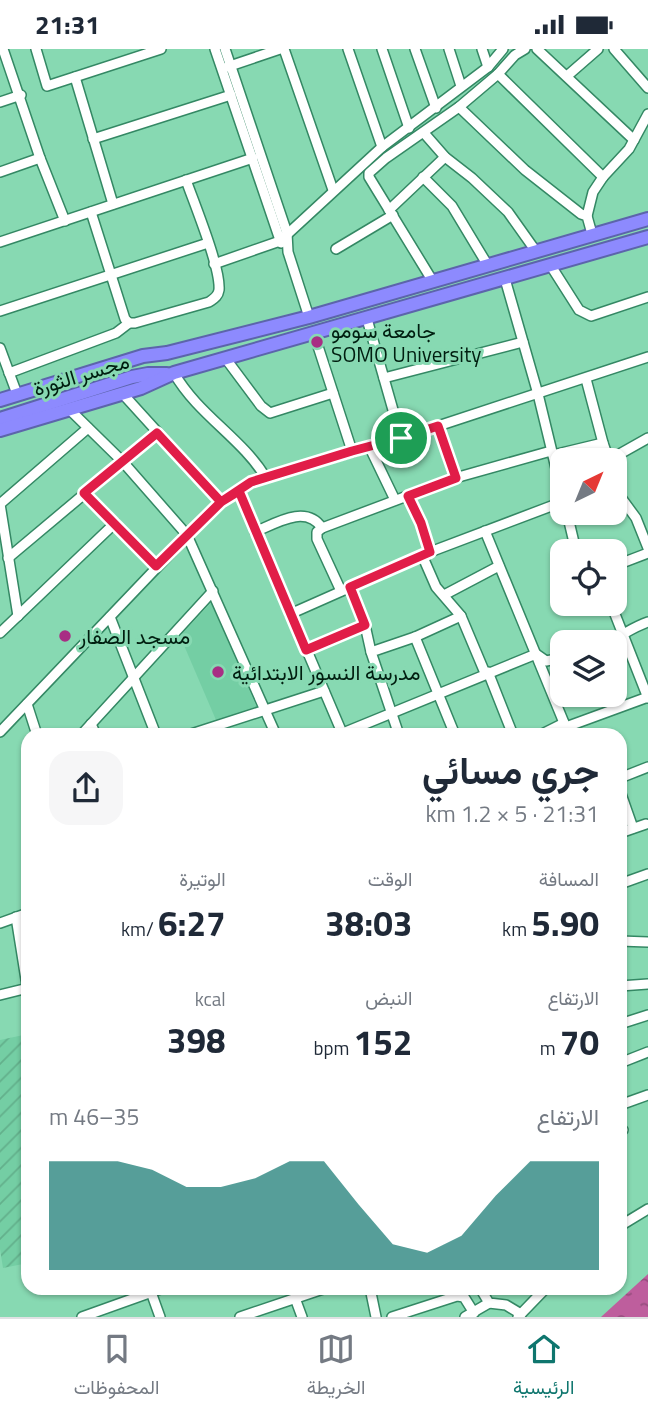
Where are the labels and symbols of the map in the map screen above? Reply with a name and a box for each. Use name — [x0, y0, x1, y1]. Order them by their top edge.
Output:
place label: جامعة سومو SOMO University — [331, 314, 481, 370]
marker: جامعة سومو SOMO University — [309, 334, 325, 350]
street label: مجسر الثورة — [29, 344, 133, 404]
pin — [371, 408, 431, 468]
north arrow — [550, 448, 626, 525]
place label: مسجد الصفار — [78, 620, 190, 652]
marker: مسجد الصفار — [57, 628, 73, 644]
place label: مدرسة النسور الابتدائية — [232, 656, 420, 688]
marker: مدرسة النسور الابتدائية — [210, 664, 226, 680]

